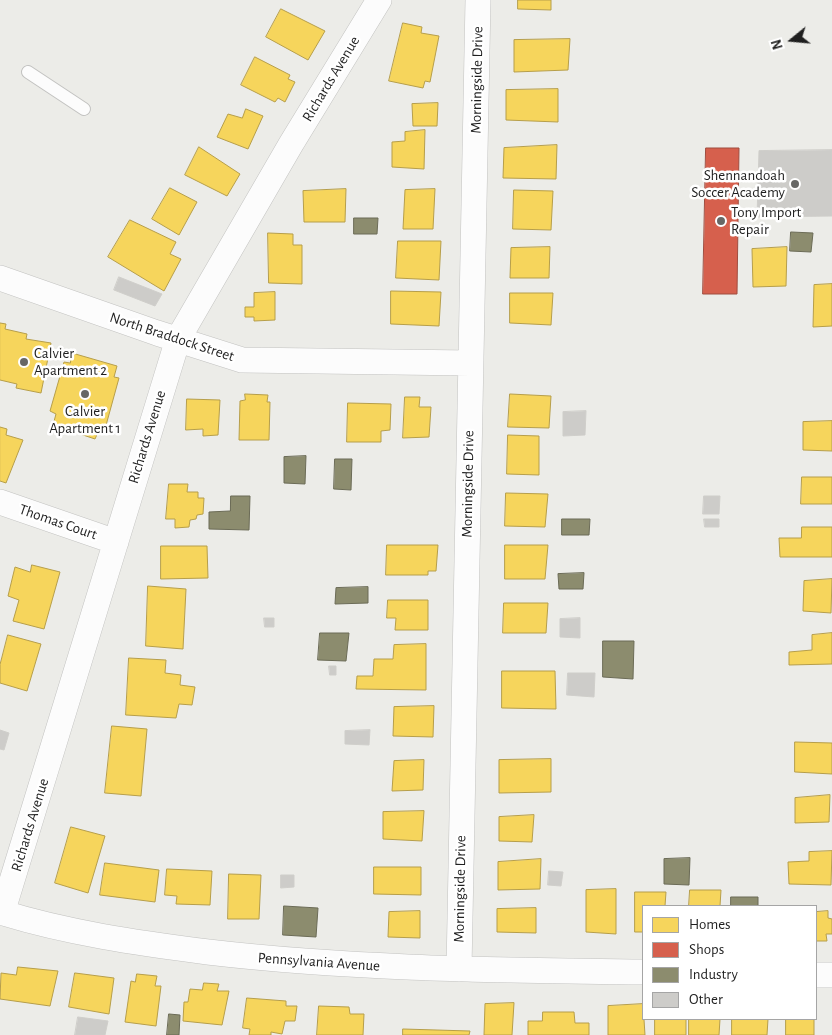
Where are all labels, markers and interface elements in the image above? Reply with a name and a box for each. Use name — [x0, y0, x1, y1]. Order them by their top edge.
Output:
north arrow — [767, 15, 817, 65]
street label: Morningside Drive — [467, 26, 487, 134]
street label: Richards Avenue — [298, 33, 364, 125]
text: N — [770, 38, 786, 51]
place label: Shennandoah Soccer Academy — [691, 166, 785, 201]
marker: Shennandoah Soccer Academy — [789, 178, 801, 190]
place label: Tony Import Repair — [731, 203, 801, 238]
marker: Tony Import Repair — [715, 215, 727, 227]
street label: North Braddock Street — [107, 308, 237, 366]
place label: Calvier Apartment 2 — [34, 344, 107, 379]
marker: Calvier Apartment 2 — [18, 356, 30, 368]
marker: Calvier Apartment 1 — [79, 388, 91, 400]
street label: Richards Avenue — [124, 388, 170, 486]
place label: Calvier Apartment 1 — [49, 402, 121, 437]
street label: Morningside Drive — [458, 430, 478, 538]
street label: Thomas Court — [17, 500, 99, 544]
street label: Richards Avenue — [7, 776, 53, 874]
street label: Morningside Drive — [450, 835, 470, 943]
legend — [642, 905, 817, 1020]
text: Homes — [689, 917, 731, 932]
text: Shops — [689, 942, 724, 957]
street label: Pennsylvania Avenue — [257, 949, 381, 975]
text: Industry — [689, 967, 738, 982]
text: Other — [689, 992, 723, 1007]

